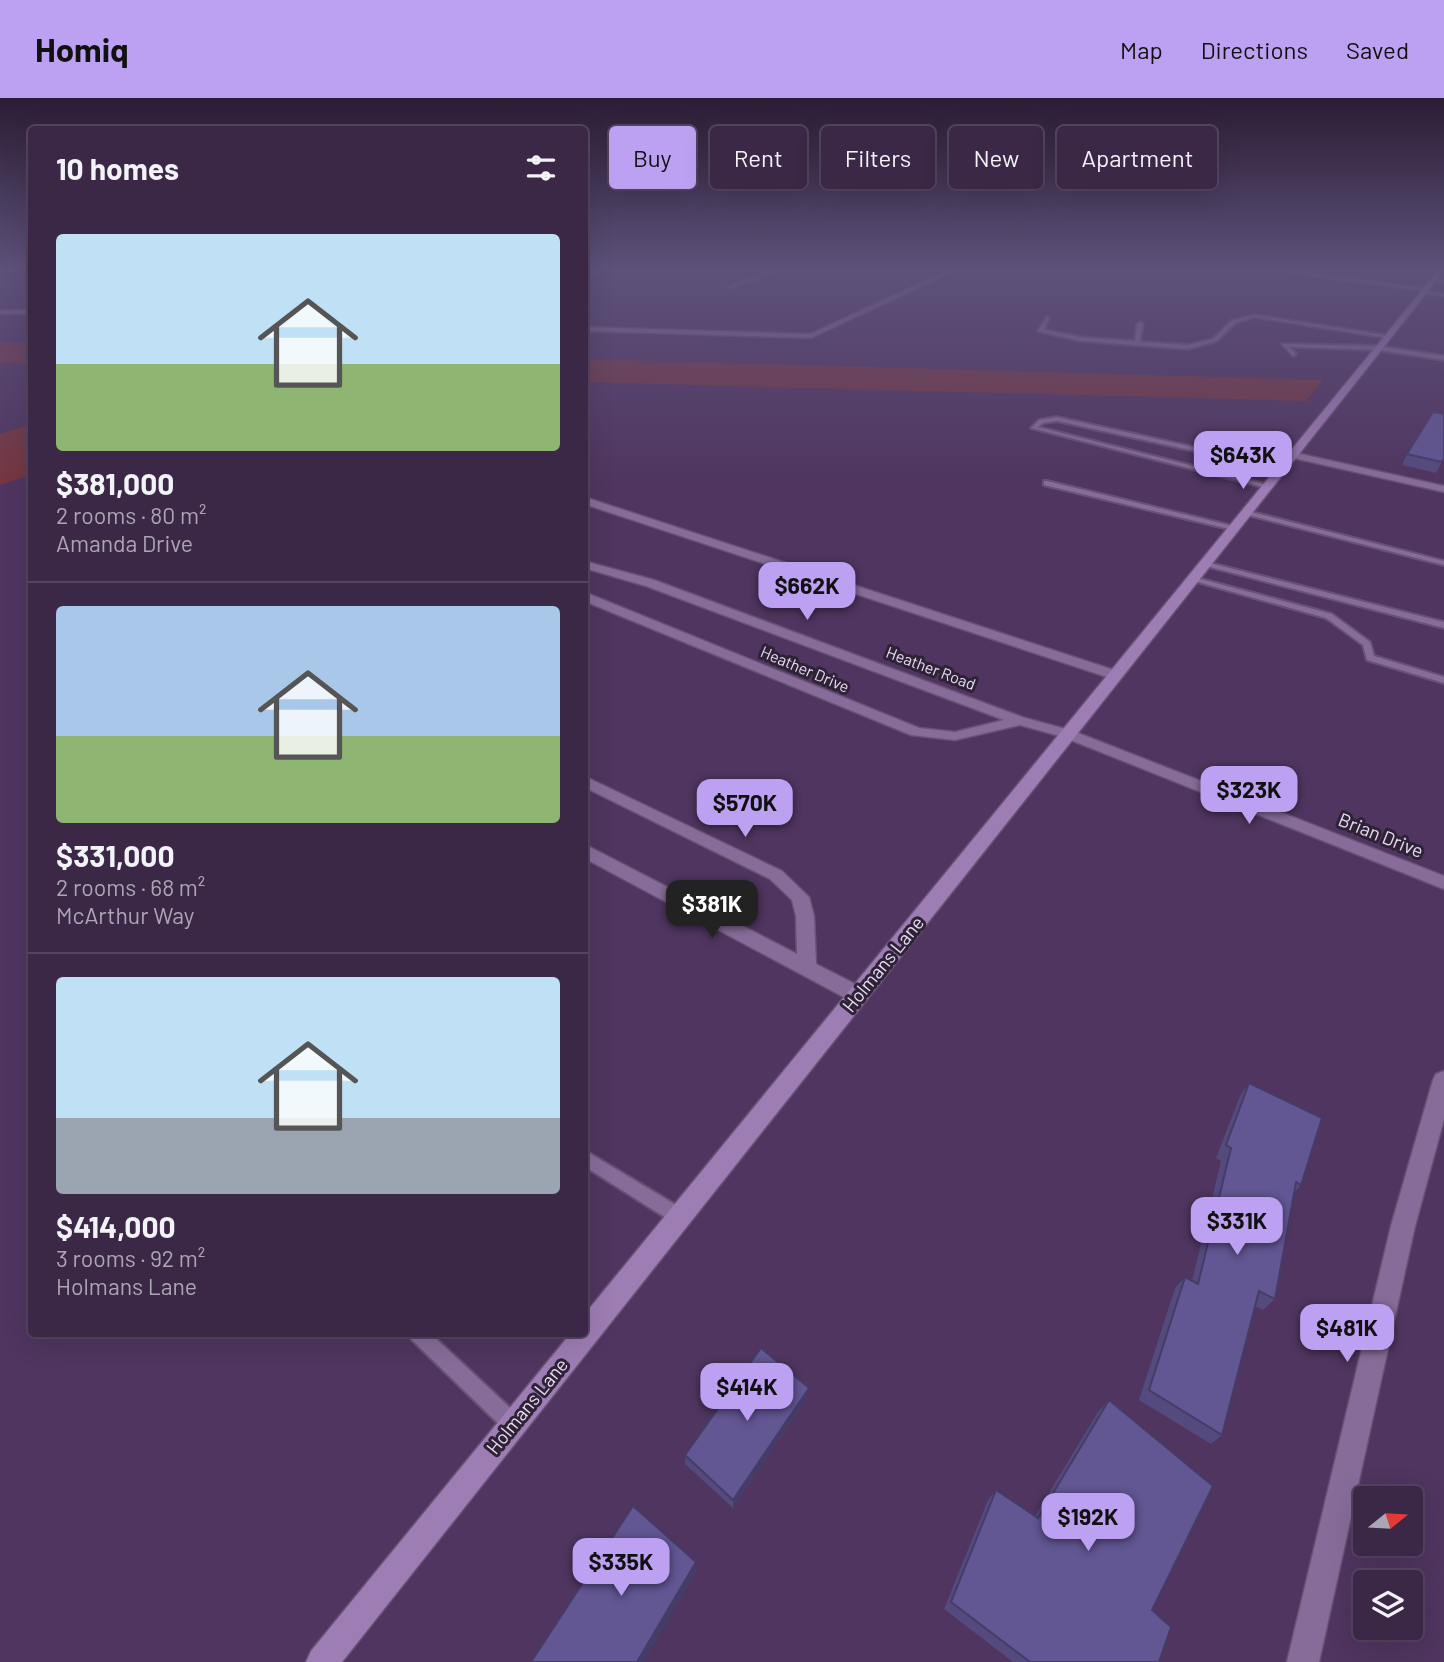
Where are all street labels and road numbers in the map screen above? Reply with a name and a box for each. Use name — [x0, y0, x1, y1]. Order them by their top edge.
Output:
street label: Heather Drive — [758, 641, 852, 696]
street label: Heather Road — [884, 642, 979, 693]
street label: Brian Drive — [1335, 807, 1427, 862]
street label: Holmans Lane — [837, 911, 928, 1016]
street label: Holmans Lane — [481, 1353, 572, 1458]

